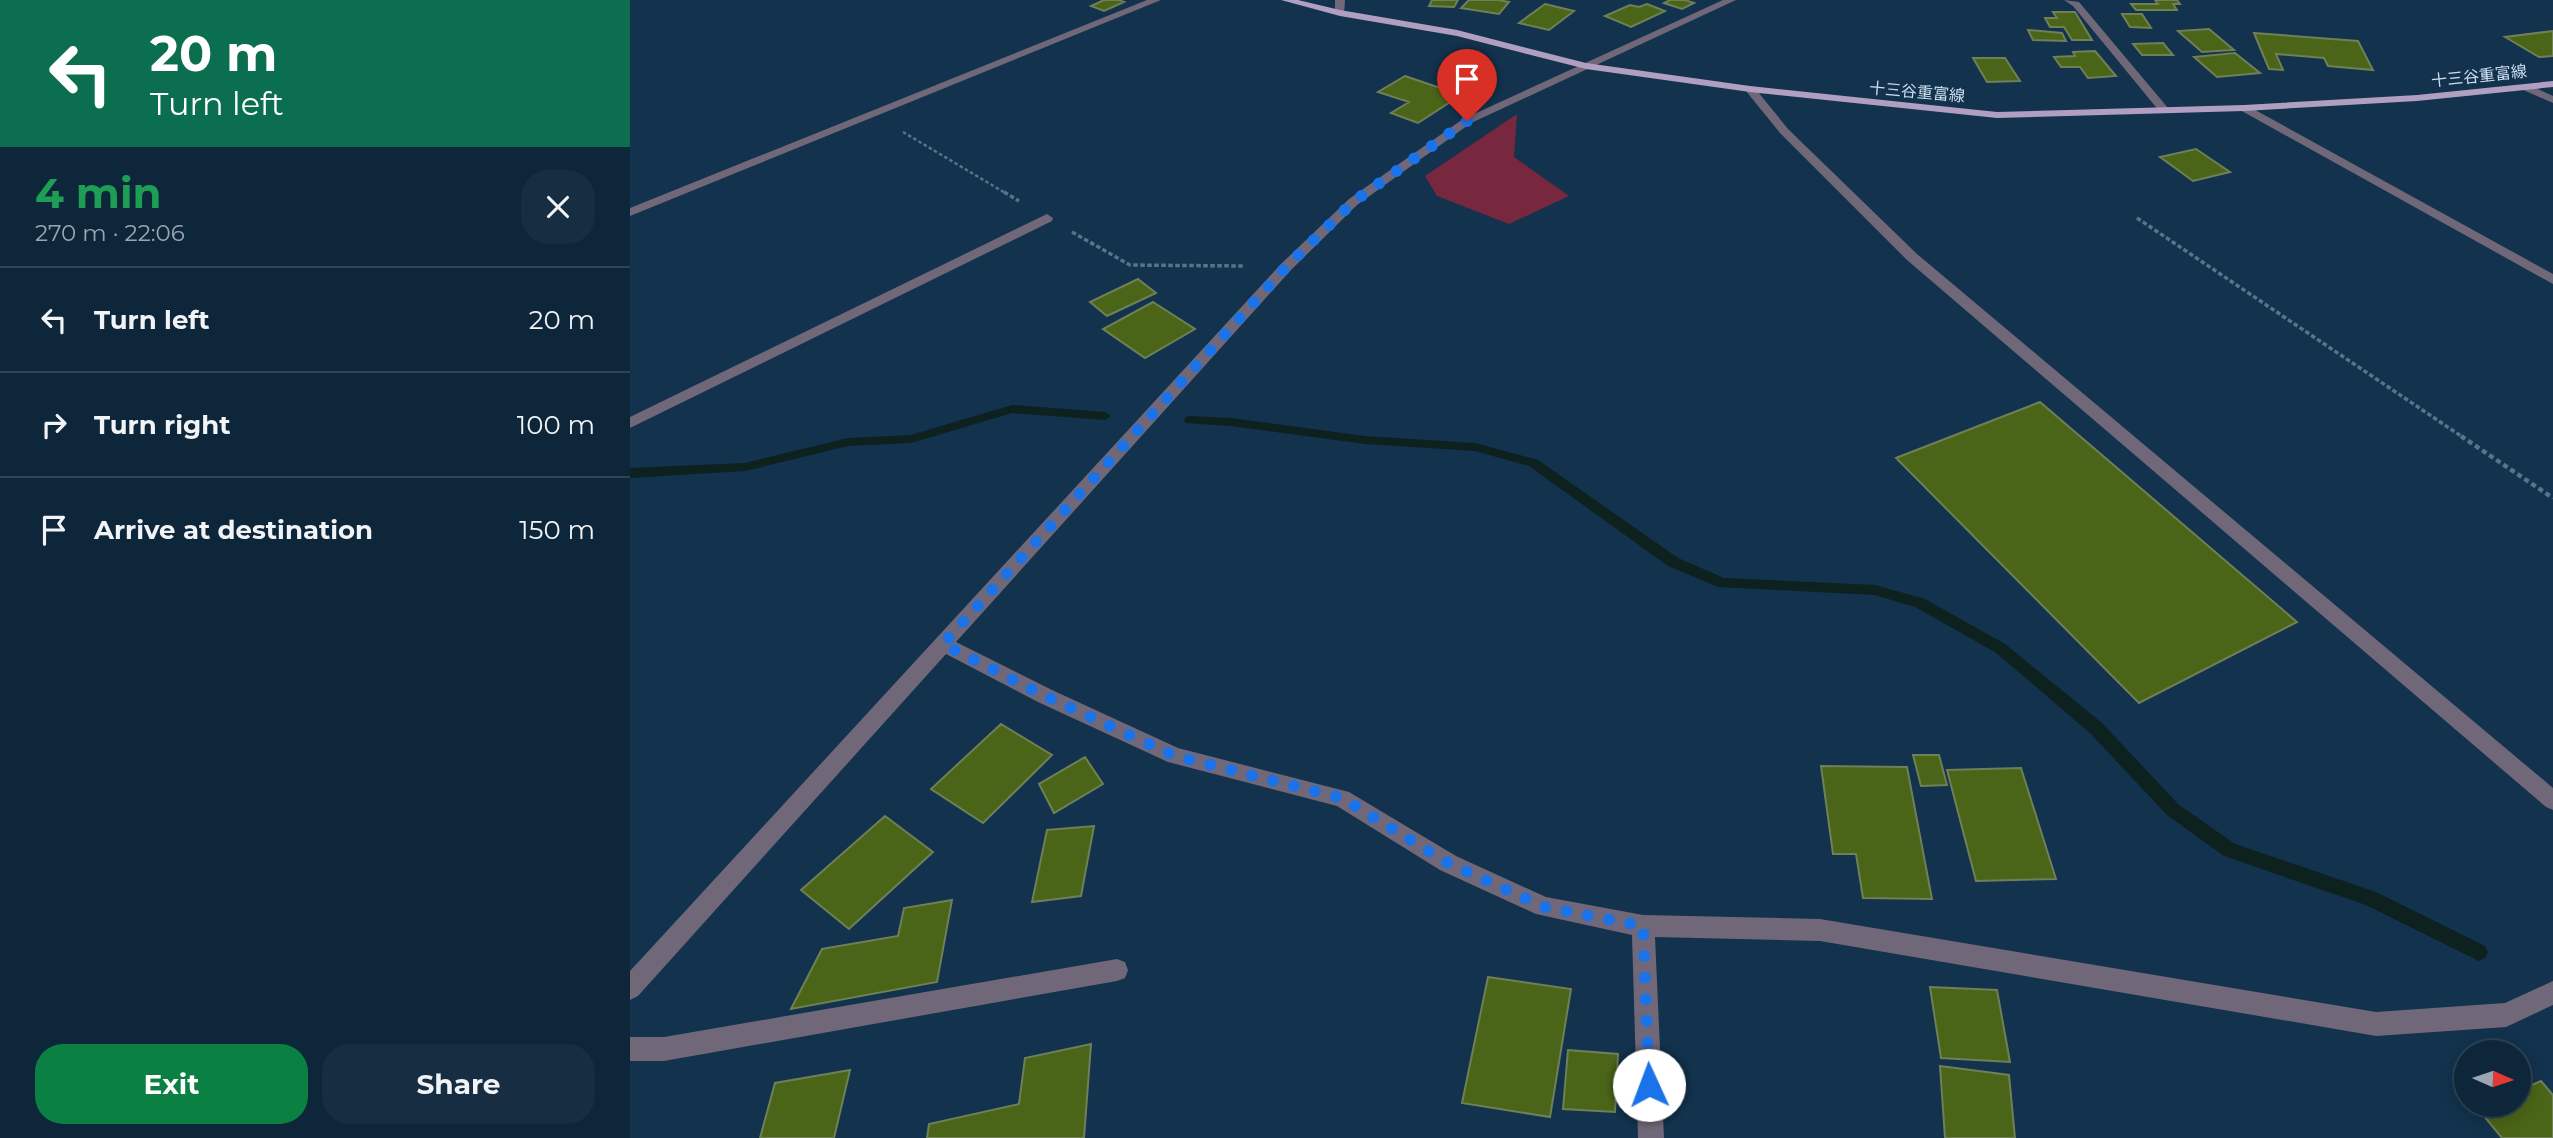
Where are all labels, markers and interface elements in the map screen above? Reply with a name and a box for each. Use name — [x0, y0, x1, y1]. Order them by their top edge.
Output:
text: 20 m — [150, 24, 277, 83]
icon: left — [35, 28, 126, 119]
pin — [1437, 49, 1497, 121]
icon: arrive — [1448, 60, 1486, 98]
street label: 十三谷重富線 — [2430, 62, 2528, 90]
street label: 十三谷重富線 — [1868, 78, 1966, 106]
text: Turn left — [150, 84, 284, 123]
text: 4 min — [35, 167, 162, 219]
button: close — [521, 170, 595, 244]
text: 270 m · 22:06 — [35, 219, 185, 247]
icon: left — [35, 301, 73, 339]
text: Turn left — [94, 304, 210, 336]
text: 20 m — [529, 304, 595, 336]
icon: right — [35, 406, 73, 444]
text: Turn right — [94, 409, 230, 441]
text: 100 m — [517, 409, 595, 441]
icon: arrive — [35, 511, 73, 549]
text: Arrive at destination — [94, 514, 373, 546]
text: 150 m — [519, 514, 595, 546]
north arrow — [2454, 1040, 2530, 1116]
map controls — [2454, 1040, 2531, 1117]
button: Exit — [35, 1044, 308, 1124]
button: Share — [322, 1044, 595, 1124]
position arrow — [1612, 1048, 1686, 1122]

